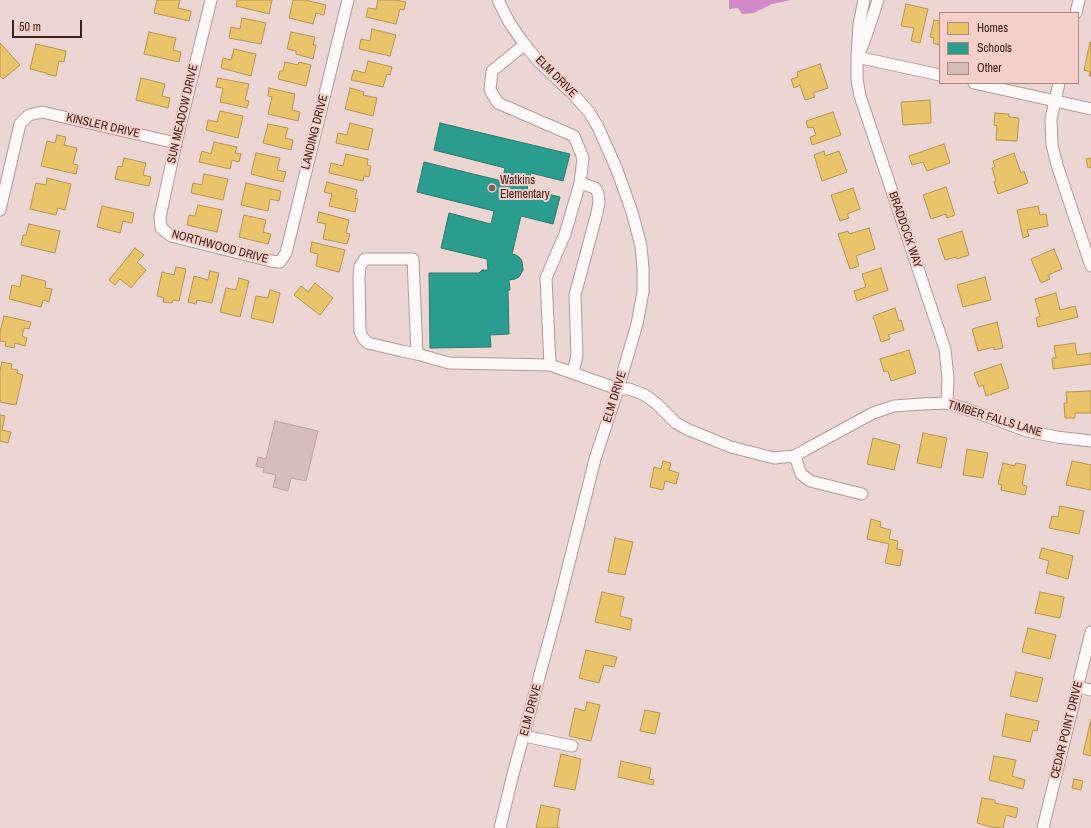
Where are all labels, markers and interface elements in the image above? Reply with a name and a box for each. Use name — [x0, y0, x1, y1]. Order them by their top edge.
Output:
scale bar — [14, 12, 84, 38]
legend — [939, 12, 1079, 84]
text: 50 m — [19, 19, 41, 35]
text: Homes — [977, 20, 1008, 36]
text: Schools — [977, 40, 1012, 56]
street label: ELM DRIVE — [532, 53, 580, 101]
text: Other — [977, 60, 1002, 76]
street label: SUN MEADOW DRIVE — [165, 63, 201, 165]
street label: LANDING DRIVE — [299, 93, 331, 171]
street label: KINSLER DRIVE — [65, 111, 141, 141]
place label: Watkins Elementary — [500, 174, 550, 202]
marker: Watkins Elementary — [487, 183, 497, 193]
street label: BRADDOCK WAY — [885, 190, 925, 270]
street label: NORTHWOOD DRIVE — [170, 227, 270, 267]
street label: ELM DRIVE — [600, 370, 630, 424]
street label: TIMBER FALLS LANE — [946, 398, 1044, 440]
street label: CEDAR POINT DRIVE — [1048, 680, 1086, 780]
street label: ELM DRIVE — [517, 683, 545, 737]

